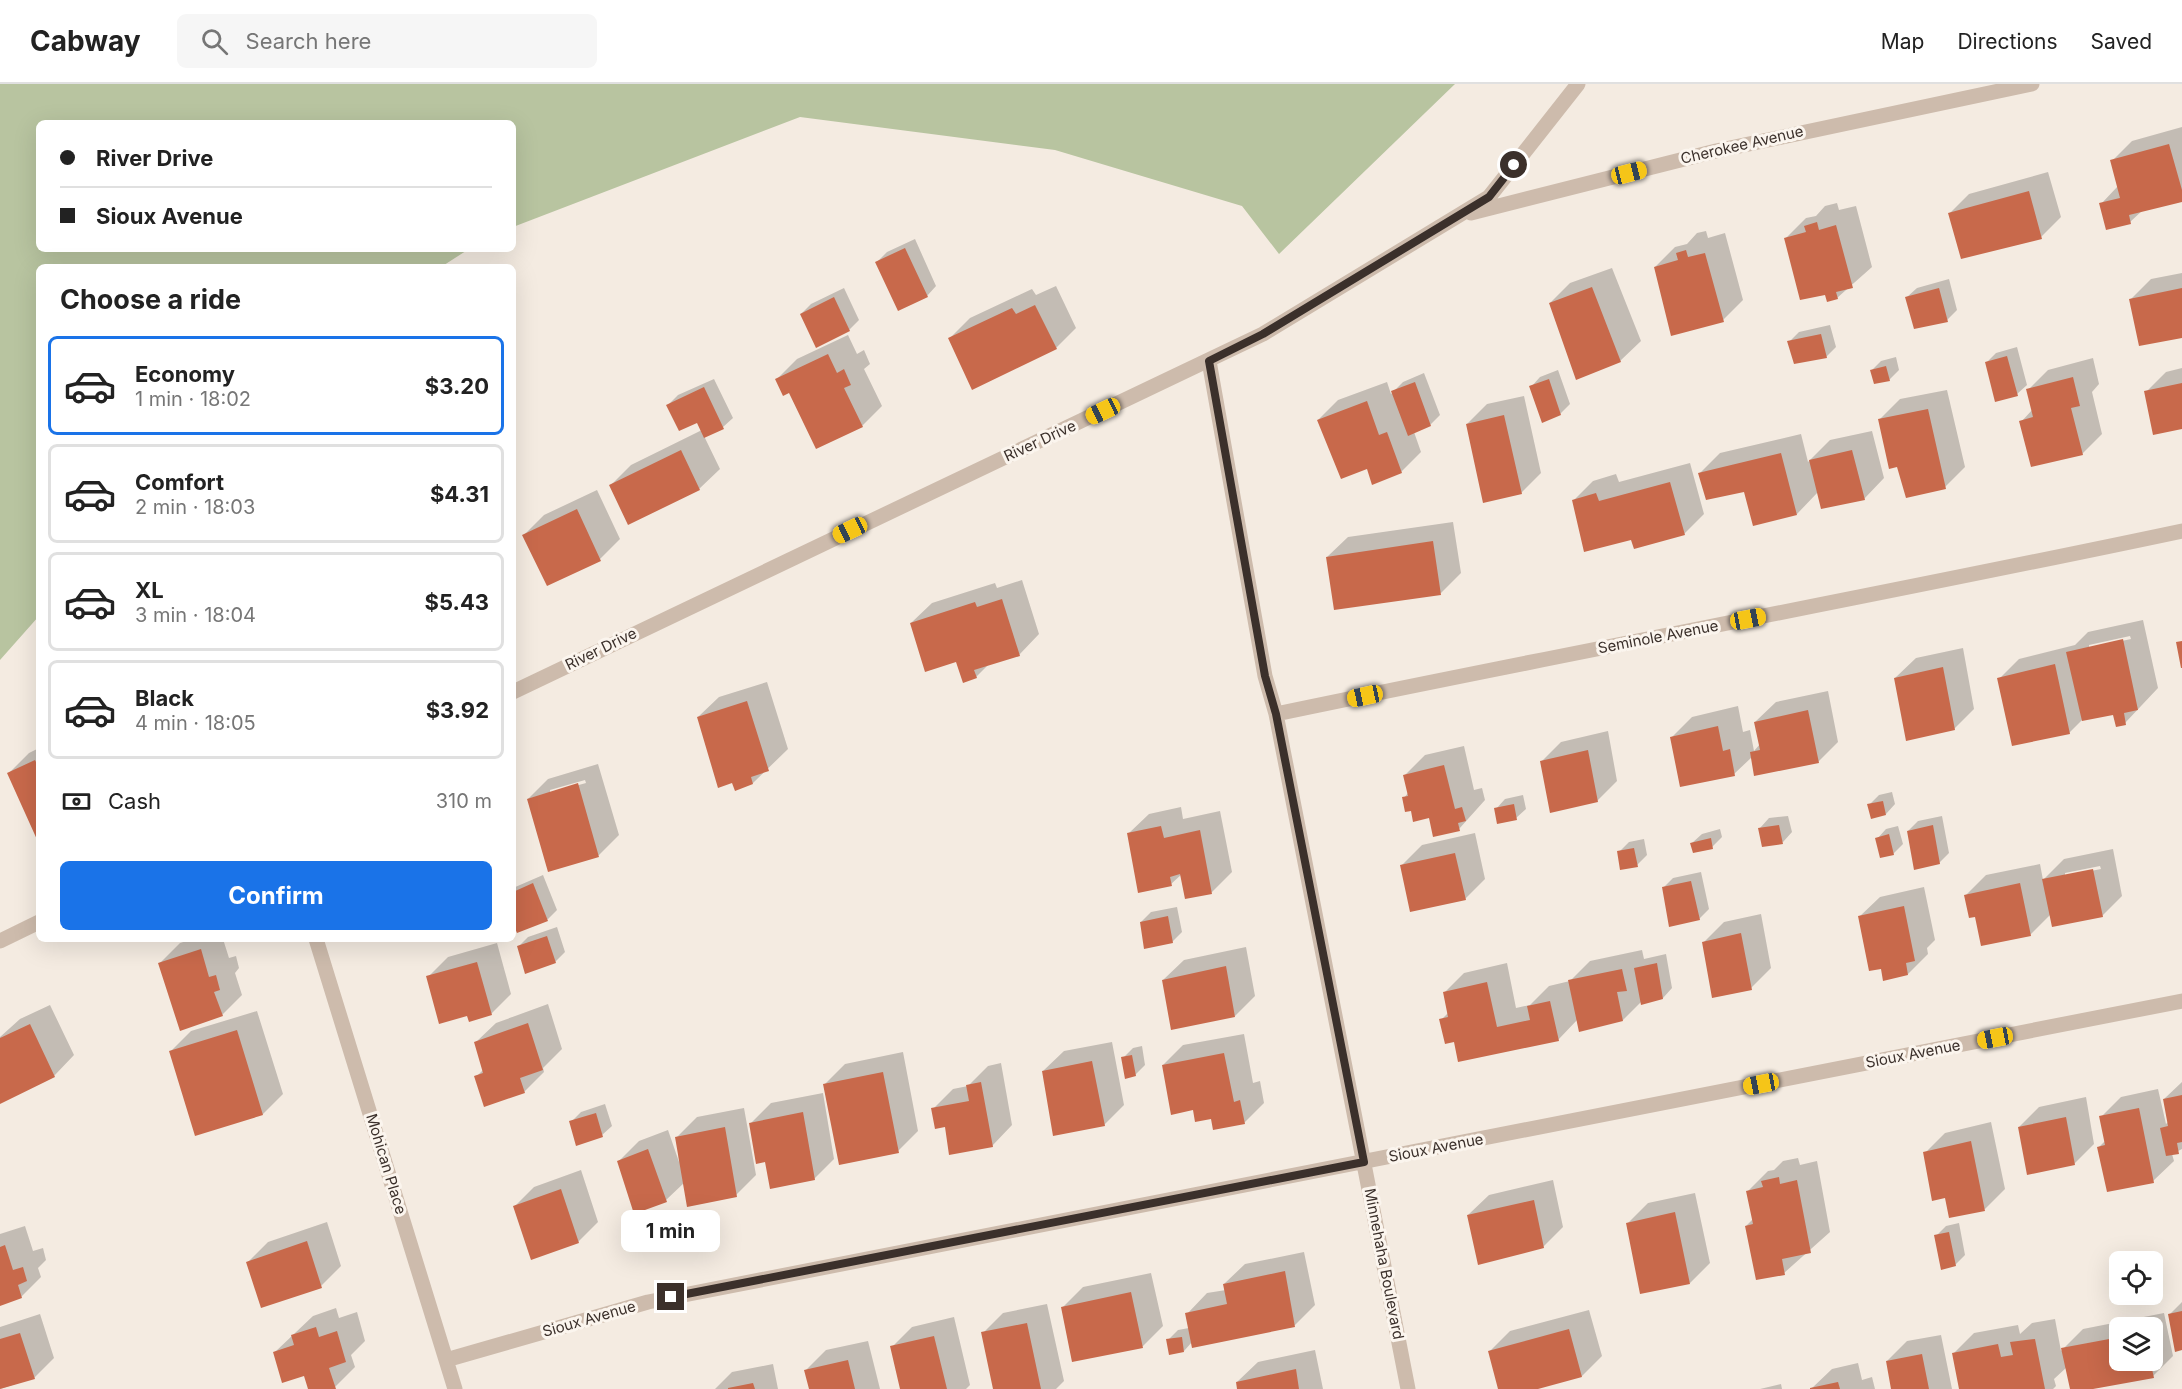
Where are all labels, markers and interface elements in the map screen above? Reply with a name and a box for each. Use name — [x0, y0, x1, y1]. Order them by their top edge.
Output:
search box — [177, 14, 597, 68]
text: Cabway — [30, 24, 141, 58]
icon: search — [198, 25, 231, 58]
text: Search here — [246, 28, 371, 54]
text: Map — [1881, 29, 1924, 54]
text: Directions — [1957, 29, 2058, 54]
text: Saved — [2091, 29, 2152, 54]
street label: Cherokee Avenue — [1679, 121, 1805, 168]
text: River Drive — [96, 145, 213, 171]
route start — [1500, 151, 1527, 178]
car — [1609, 160, 1649, 186]
text: Sioux Avenue — [96, 203, 243, 229]
text: Choose a ride — [60, 283, 241, 316]
icon: car — [63, 359, 117, 413]
text: Economy — [135, 361, 235, 387]
text: $3.20 — [425, 373, 489, 399]
text: 1 min · 18:02 — [135, 387, 251, 411]
car — [1083, 395, 1123, 427]
street label: River Drive — [1001, 416, 1079, 465]
icon: car — [63, 467, 117, 521]
text: Comfort — [135, 469, 224, 495]
text: $4.31 — [430, 481, 489, 507]
text: 2 min · 18:03 — [135, 495, 255, 519]
car — [830, 514, 870, 546]
icon: car — [63, 575, 117, 629]
text: XL — [135, 577, 164, 603]
text: $5.43 — [425, 589, 489, 615]
text: 3 min · 18:04 — [135, 603, 256, 627]
car — [1729, 607, 1767, 631]
street label: Seminole Avenue — [1596, 616, 1720, 658]
street label: River Drive — [562, 623, 640, 674]
icon: car — [63, 683, 117, 737]
car — [1346, 683, 1384, 709]
text: Black — [135, 685, 194, 711]
text: $3.92 — [426, 697, 489, 723]
text: 4 min · 18:05 — [135, 711, 256, 735]
icon: cash — [60, 785, 93, 818]
text: Cash — [108, 788, 161, 814]
text: 310 m — [436, 789, 492, 813]
button: Confirm — [60, 861, 492, 930]
car — [1976, 1026, 2014, 1050]
street label: Sioux Avenue — [1864, 1035, 1962, 1072]
car — [1742, 1072, 1780, 1096]
street label: Mohican Place — [362, 1111, 411, 1216]
street label: Sioux Avenue — [1387, 1129, 1485, 1166]
street label: Minnehaha Boulevard — [1361, 1187, 1408, 1341]
callout: 1 min — [622, 1210, 720, 1252]
text: 1 min — [646, 1219, 695, 1243]
map controls — [2109, 1251, 2163, 1371]
button: locate — [2109, 1251, 2163, 1305]
route end — [657, 1283, 684, 1310]
street label: Sioux Avenue — [540, 1296, 638, 1341]
button: layers — [2109, 1317, 2163, 1371]

